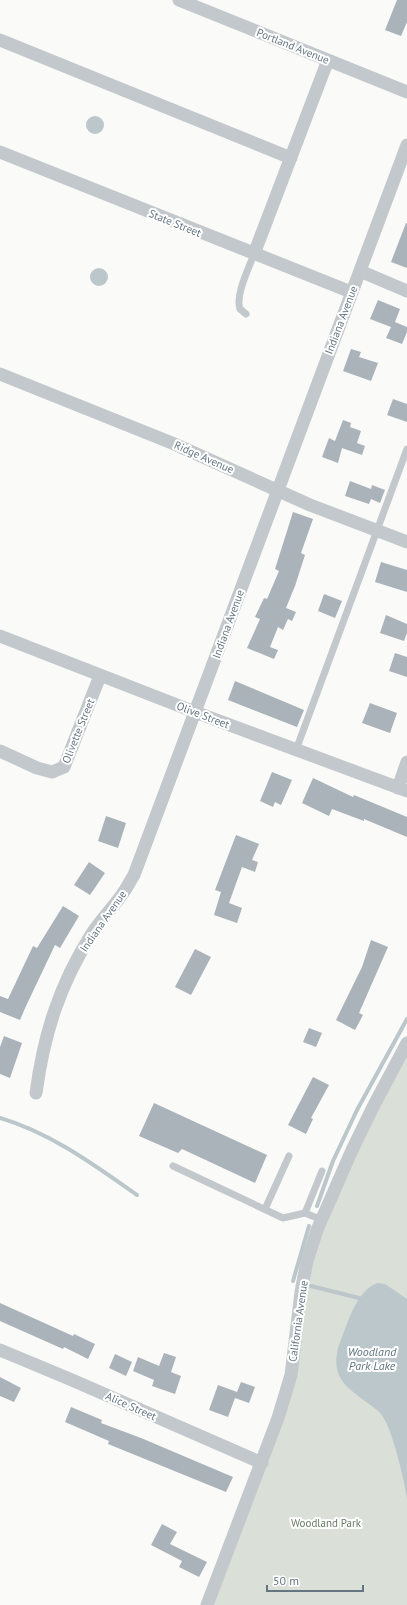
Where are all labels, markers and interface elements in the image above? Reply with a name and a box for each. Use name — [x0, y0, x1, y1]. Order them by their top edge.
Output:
street label: Portland Avenue — [255, 25, 332, 67]
street label: State Street — [147, 206, 203, 240]
street label: Indiana Avenue — [322, 284, 361, 356]
street label: Ridge Avenue — [172, 438, 236, 477]
street label: Indiana Avenue — [209, 587, 247, 660]
street label: Olivette Street — [59, 696, 97, 765]
street label: Olive Street — [175, 699, 232, 732]
street label: Indiana Avenue — [77, 887, 130, 954]
street label: California Avenue — [285, 1279, 311, 1363]
water label: Woodland Park Lake — [348, 1344, 397, 1373]
street label: Alice Street — [104, 1389, 159, 1423]
park label: Woodland Park — [291, 1516, 362, 1530]
scale bar — [267, 1567, 363, 1593]
text: 50 m — [273, 1573, 299, 1588]

